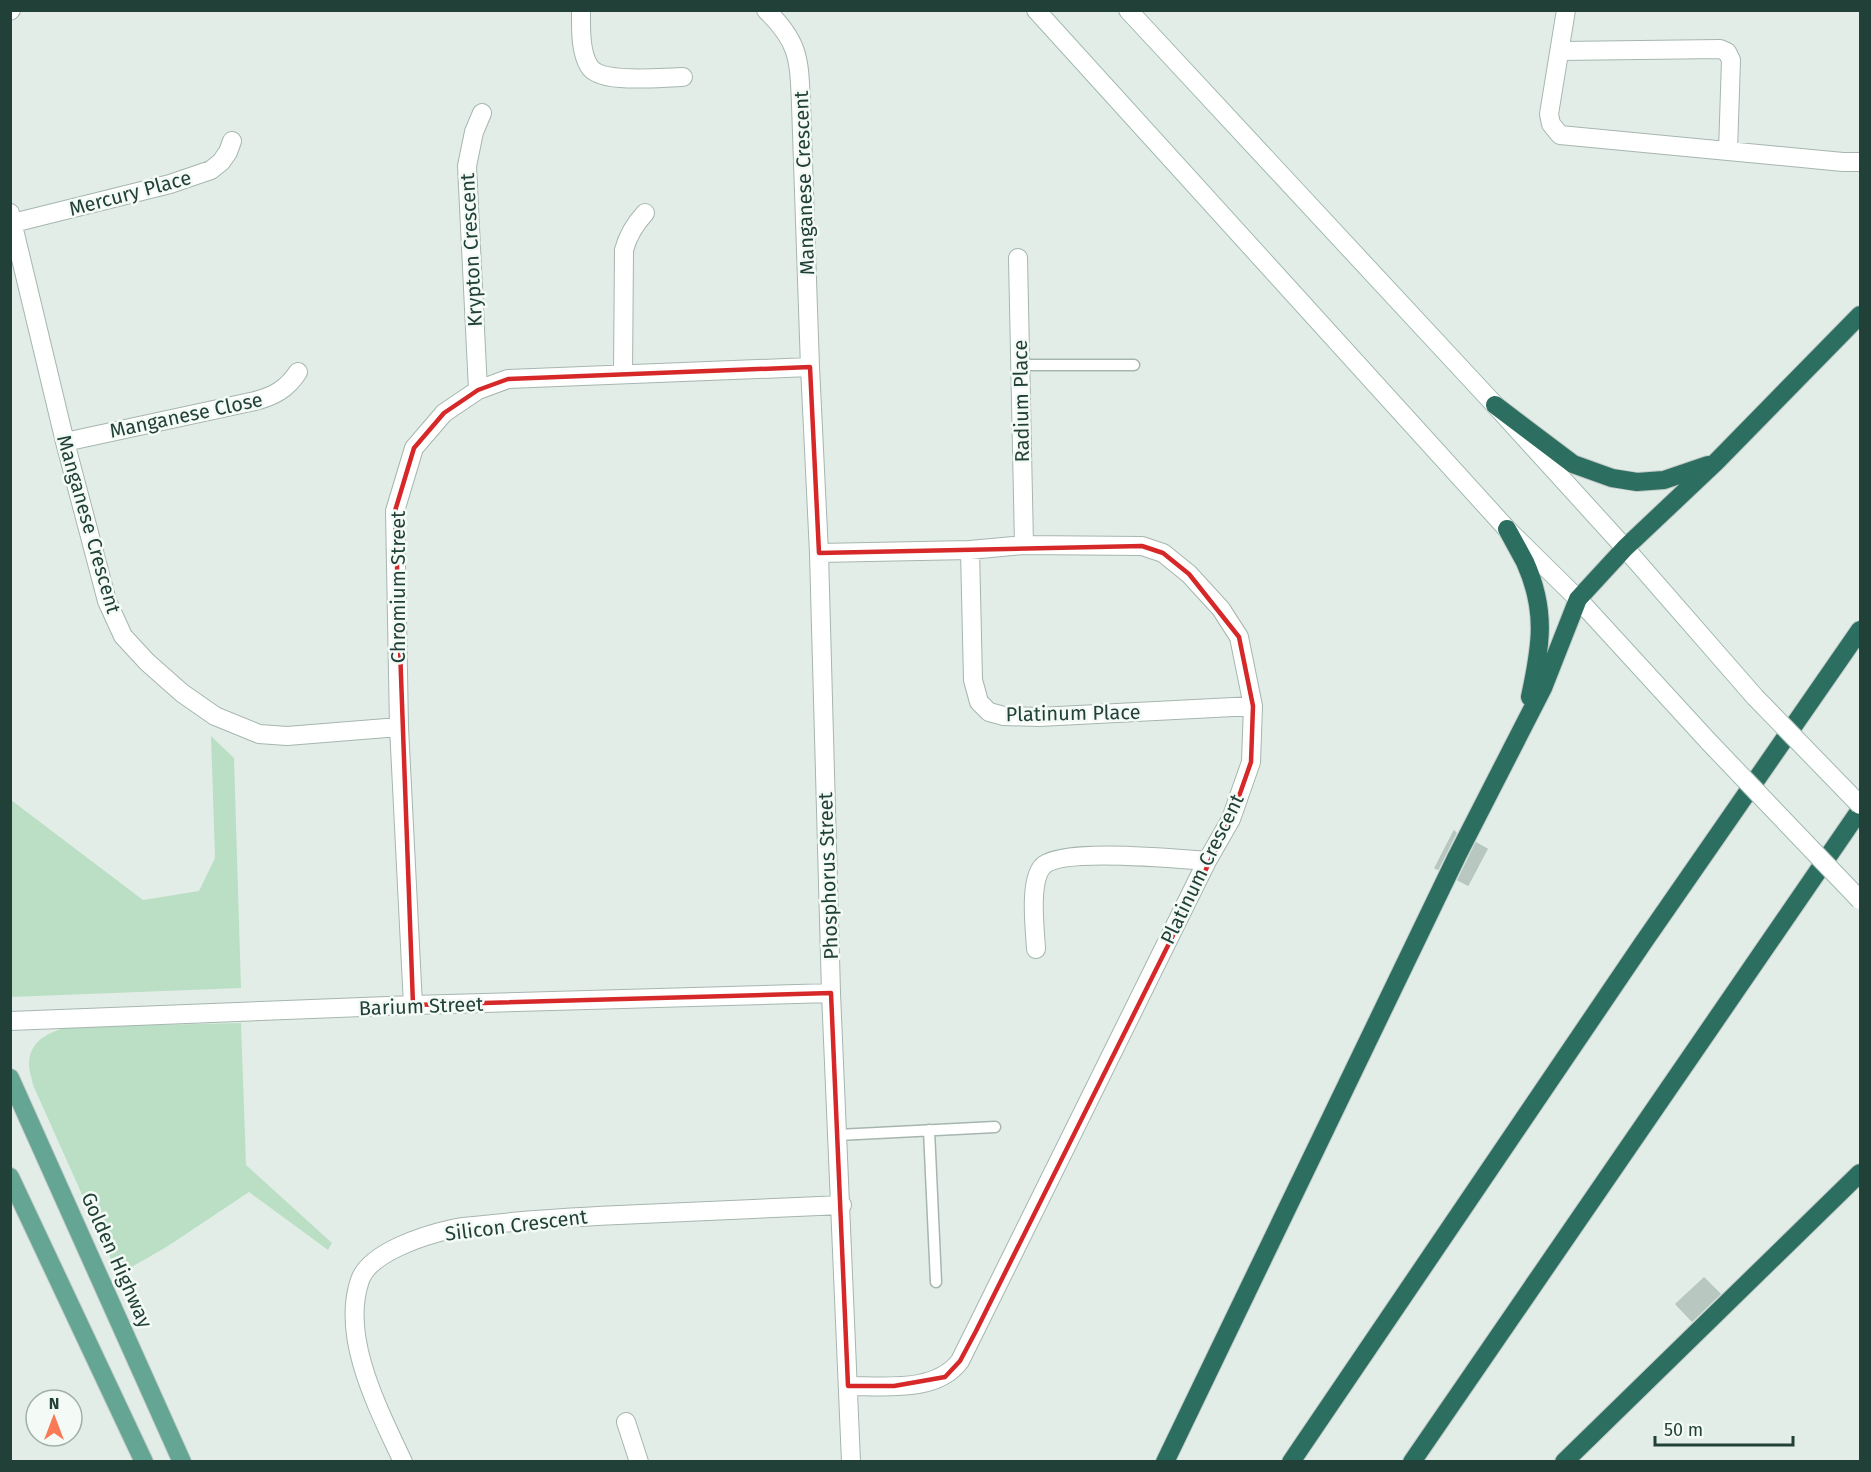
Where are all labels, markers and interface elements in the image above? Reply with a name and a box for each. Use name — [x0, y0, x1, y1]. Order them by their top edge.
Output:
street label: Manganese Crescent — [789, 90, 819, 276]
street label: Mercury Place — [66, 165, 194, 221]
street label: Krypton Crescent — [455, 172, 487, 328]
street label: Radium Place — [1008, 340, 1034, 462]
street label: Manganese Close — [107, 387, 265, 443]
street label: Manganese Crescent — [52, 432, 126, 617]
street label: Chromium Street — [386, 510, 410, 663]
street label: Platinum Place — [1005, 700, 1141, 726]
street label: Platinum Crescent — [1155, 789, 1249, 948]
street label: Phosphorus Street — [813, 791, 843, 960]
street label: Barium Street — [358, 992, 485, 1020]
street label: Golden Highway — [76, 1189, 158, 1332]
street label: Silicon Crescent — [443, 1204, 589, 1246]
north arrow — [24, 1388, 84, 1448]
text: N — [49, 1394, 59, 1413]
scale bar — [1655, 1409, 1793, 1447]
text: 50 m — [1664, 1419, 1703, 1441]

